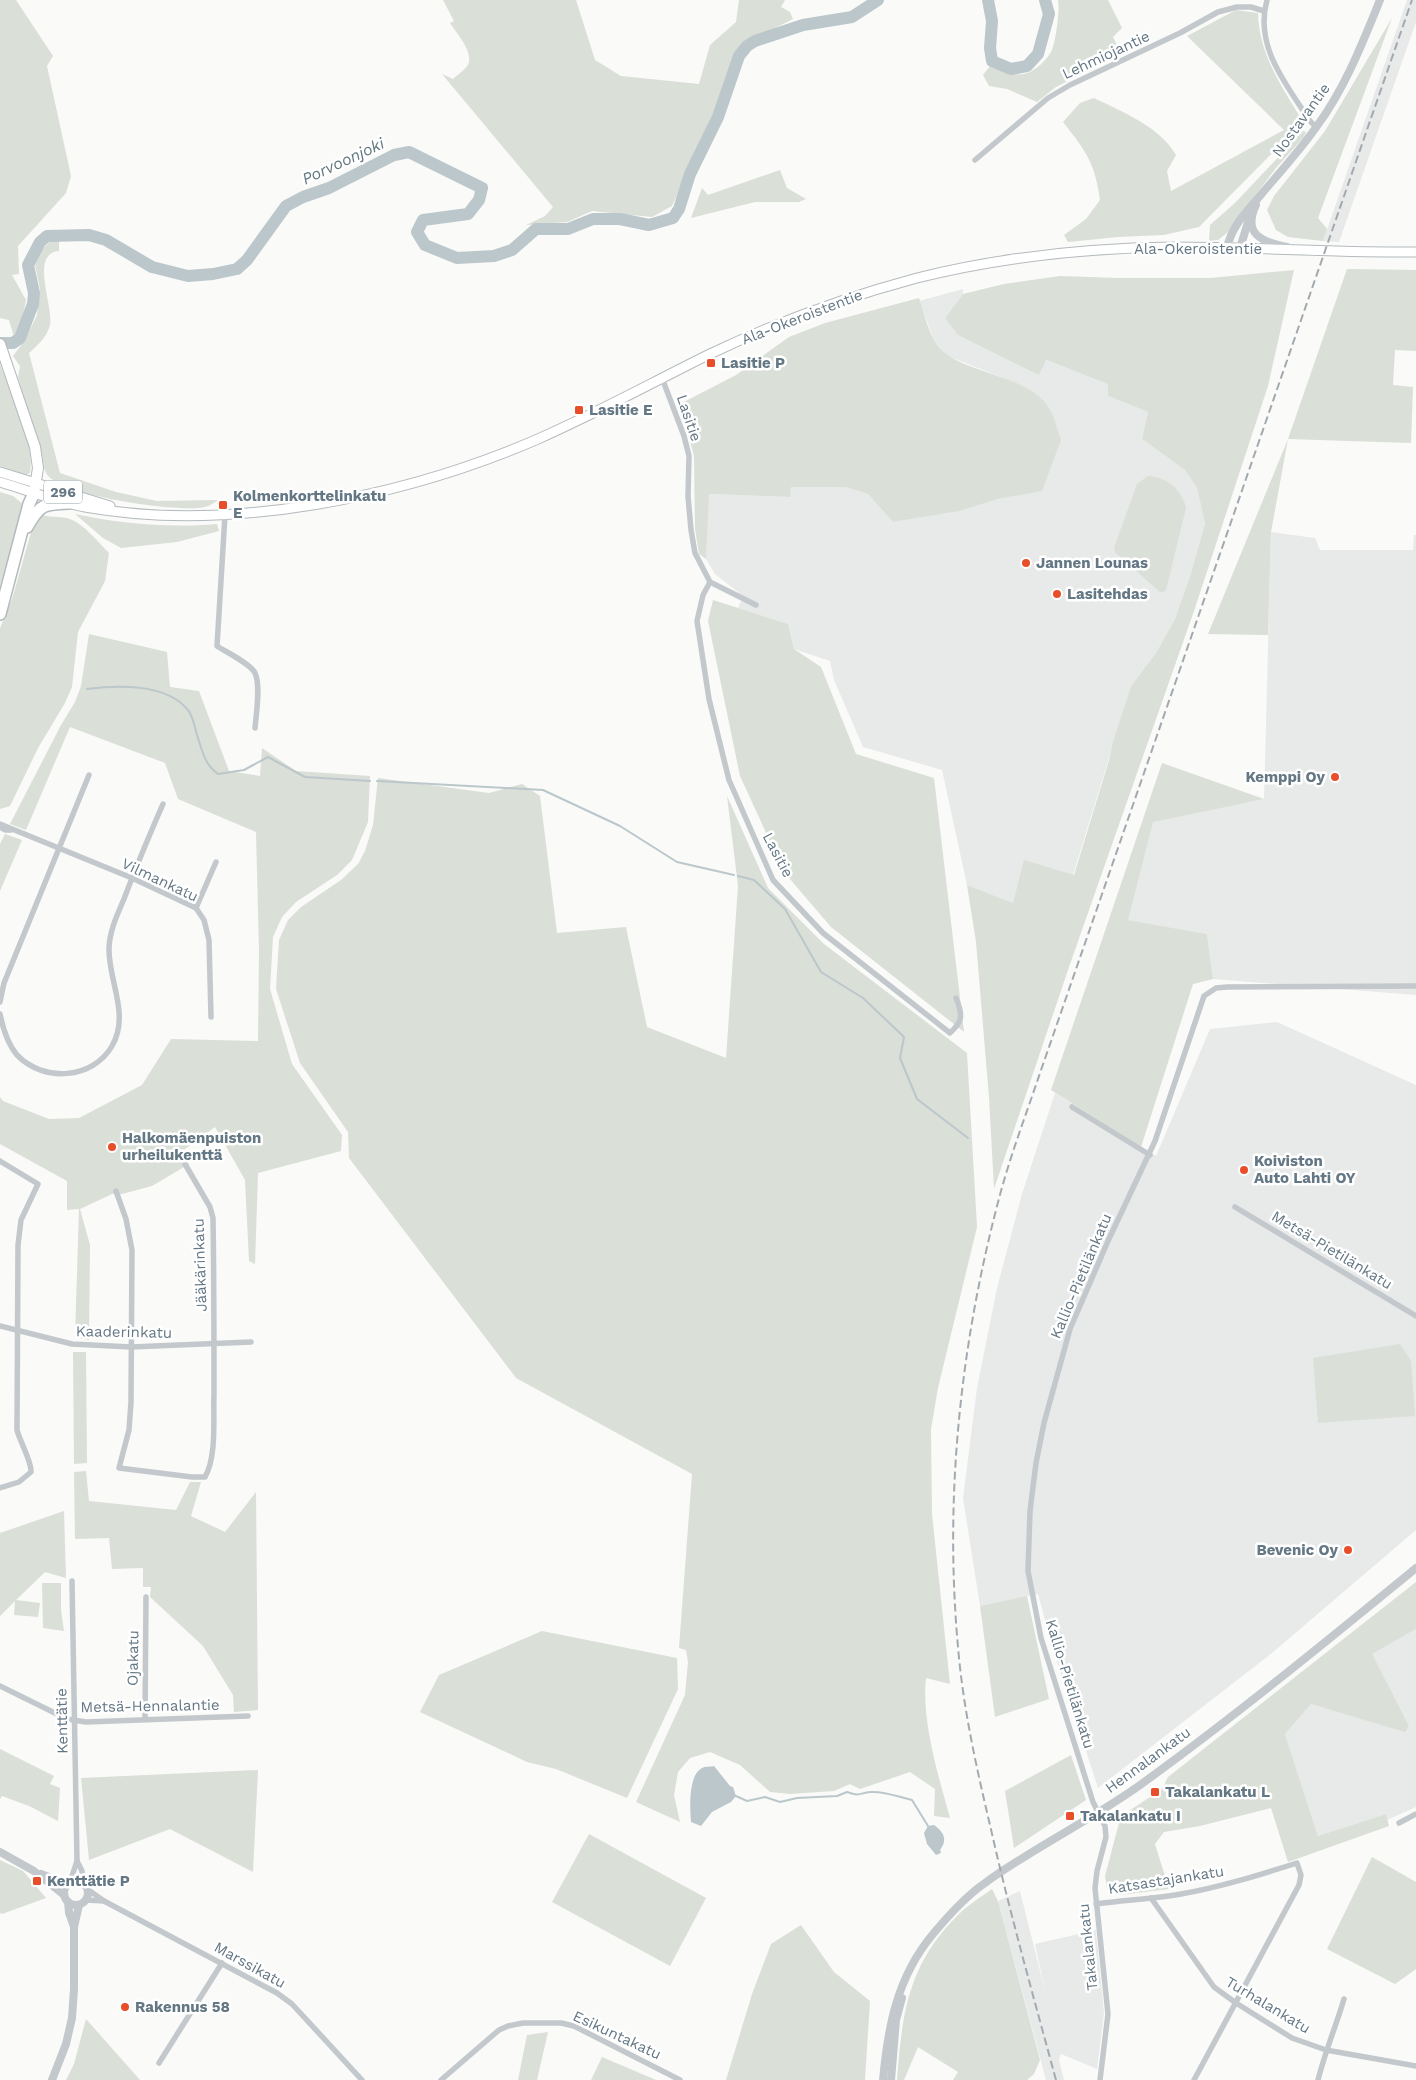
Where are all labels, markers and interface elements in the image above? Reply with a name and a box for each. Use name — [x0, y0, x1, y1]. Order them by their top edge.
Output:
street label: Lehmiojantie — [1059, 27, 1153, 83]
street label: Nostavantie — [1268, 80, 1334, 160]
water label: Porvoonjoki — [299, 133, 388, 188]
street label: Ala-Okeroistentie — [1134, 240, 1262, 258]
street label: Ala-Okeroistentie — [739, 286, 865, 348]
place label: Lasitie P — [721, 354, 785, 372]
marker: Lasitie P — [705, 357, 717, 369]
street label: Lasitie — [673, 392, 705, 444]
place label: Lasitie E — [589, 401, 652, 419]
marker: Lasitie E — [573, 404, 585, 416]
road number: 296 — [44, 481, 82, 504]
place label: Kolmenkorttelinkatu E — [233, 487, 386, 522]
marker: Kolmenkorttelinkatu E — [217, 499, 229, 511]
place label: Jannen Lounas — [1036, 554, 1148, 572]
marker: Jannen Lounas — [1020, 557, 1032, 569]
place label: Lasitehdas — [1067, 585, 1148, 603]
marker: Lasitehdas — [1051, 588, 1063, 600]
place label: Kemppi Oy — [1245, 768, 1326, 786]
marker: Kemppi Oy — [1329, 771, 1341, 783]
street label: Lasitie — [759, 829, 797, 881]
street label: Vilmankatu — [119, 854, 201, 906]
place label: Halkomäenpuiston urheilukenttä — [122, 1129, 261, 1164]
marker: Halkomäenpuiston urheilukenttä — [106, 1141, 118, 1153]
place label: Koiviston Auto Lahti OY — [1254, 1152, 1356, 1187]
marker: Koiviston Auto Lahti OY — [1238, 1164, 1250, 1176]
street label: Metsä-Pietilänkatu — [1268, 1207, 1396, 1293]
street label: Kallio-Pietilänkatu — [1046, 1211, 1116, 1341]
street label: Jääkärinkatu — [189, 1218, 211, 1312]
street label: Kaaderinkatu — [76, 1322, 172, 1342]
place label: Bevenic Oy — [1256, 1541, 1339, 1559]
marker: Bevenic Oy — [1342, 1544, 1354, 1556]
street label: Kallio-Pietilänkatu — [1042, 1617, 1098, 1751]
street label: Ojakatu — [124, 1630, 142, 1686]
street label: Kenttätie — [52, 1688, 72, 1754]
street label: Metsä-Hennalantie — [80, 1696, 220, 1716]
street label: Hennalankatu — [1102, 1723, 1194, 1797]
place label: Takalankatu L — [1165, 1783, 1270, 1801]
marker: Takalankatu L — [1149, 1786, 1161, 1798]
place label: Takalankatu I — [1080, 1807, 1181, 1825]
marker: Takalankatu I — [1064, 1810, 1076, 1822]
street label: Katsastajankatu — [1107, 1862, 1225, 1898]
place label: Kenttätie P — [47, 1872, 130, 1890]
marker: Kenttätie P — [31, 1875, 43, 1887]
street label: Takalankatu — [1074, 1903, 1102, 1991]
street label: Marssikatu — [211, 1938, 289, 1992]
street label: Turhalankatu — [1222, 1973, 1314, 2037]
place label: Rakennus 58 — [135, 1998, 230, 2016]
marker: Rakennus 58 — [119, 2001, 131, 2013]
street label: Esikuntakatu — [570, 2007, 664, 2063]

